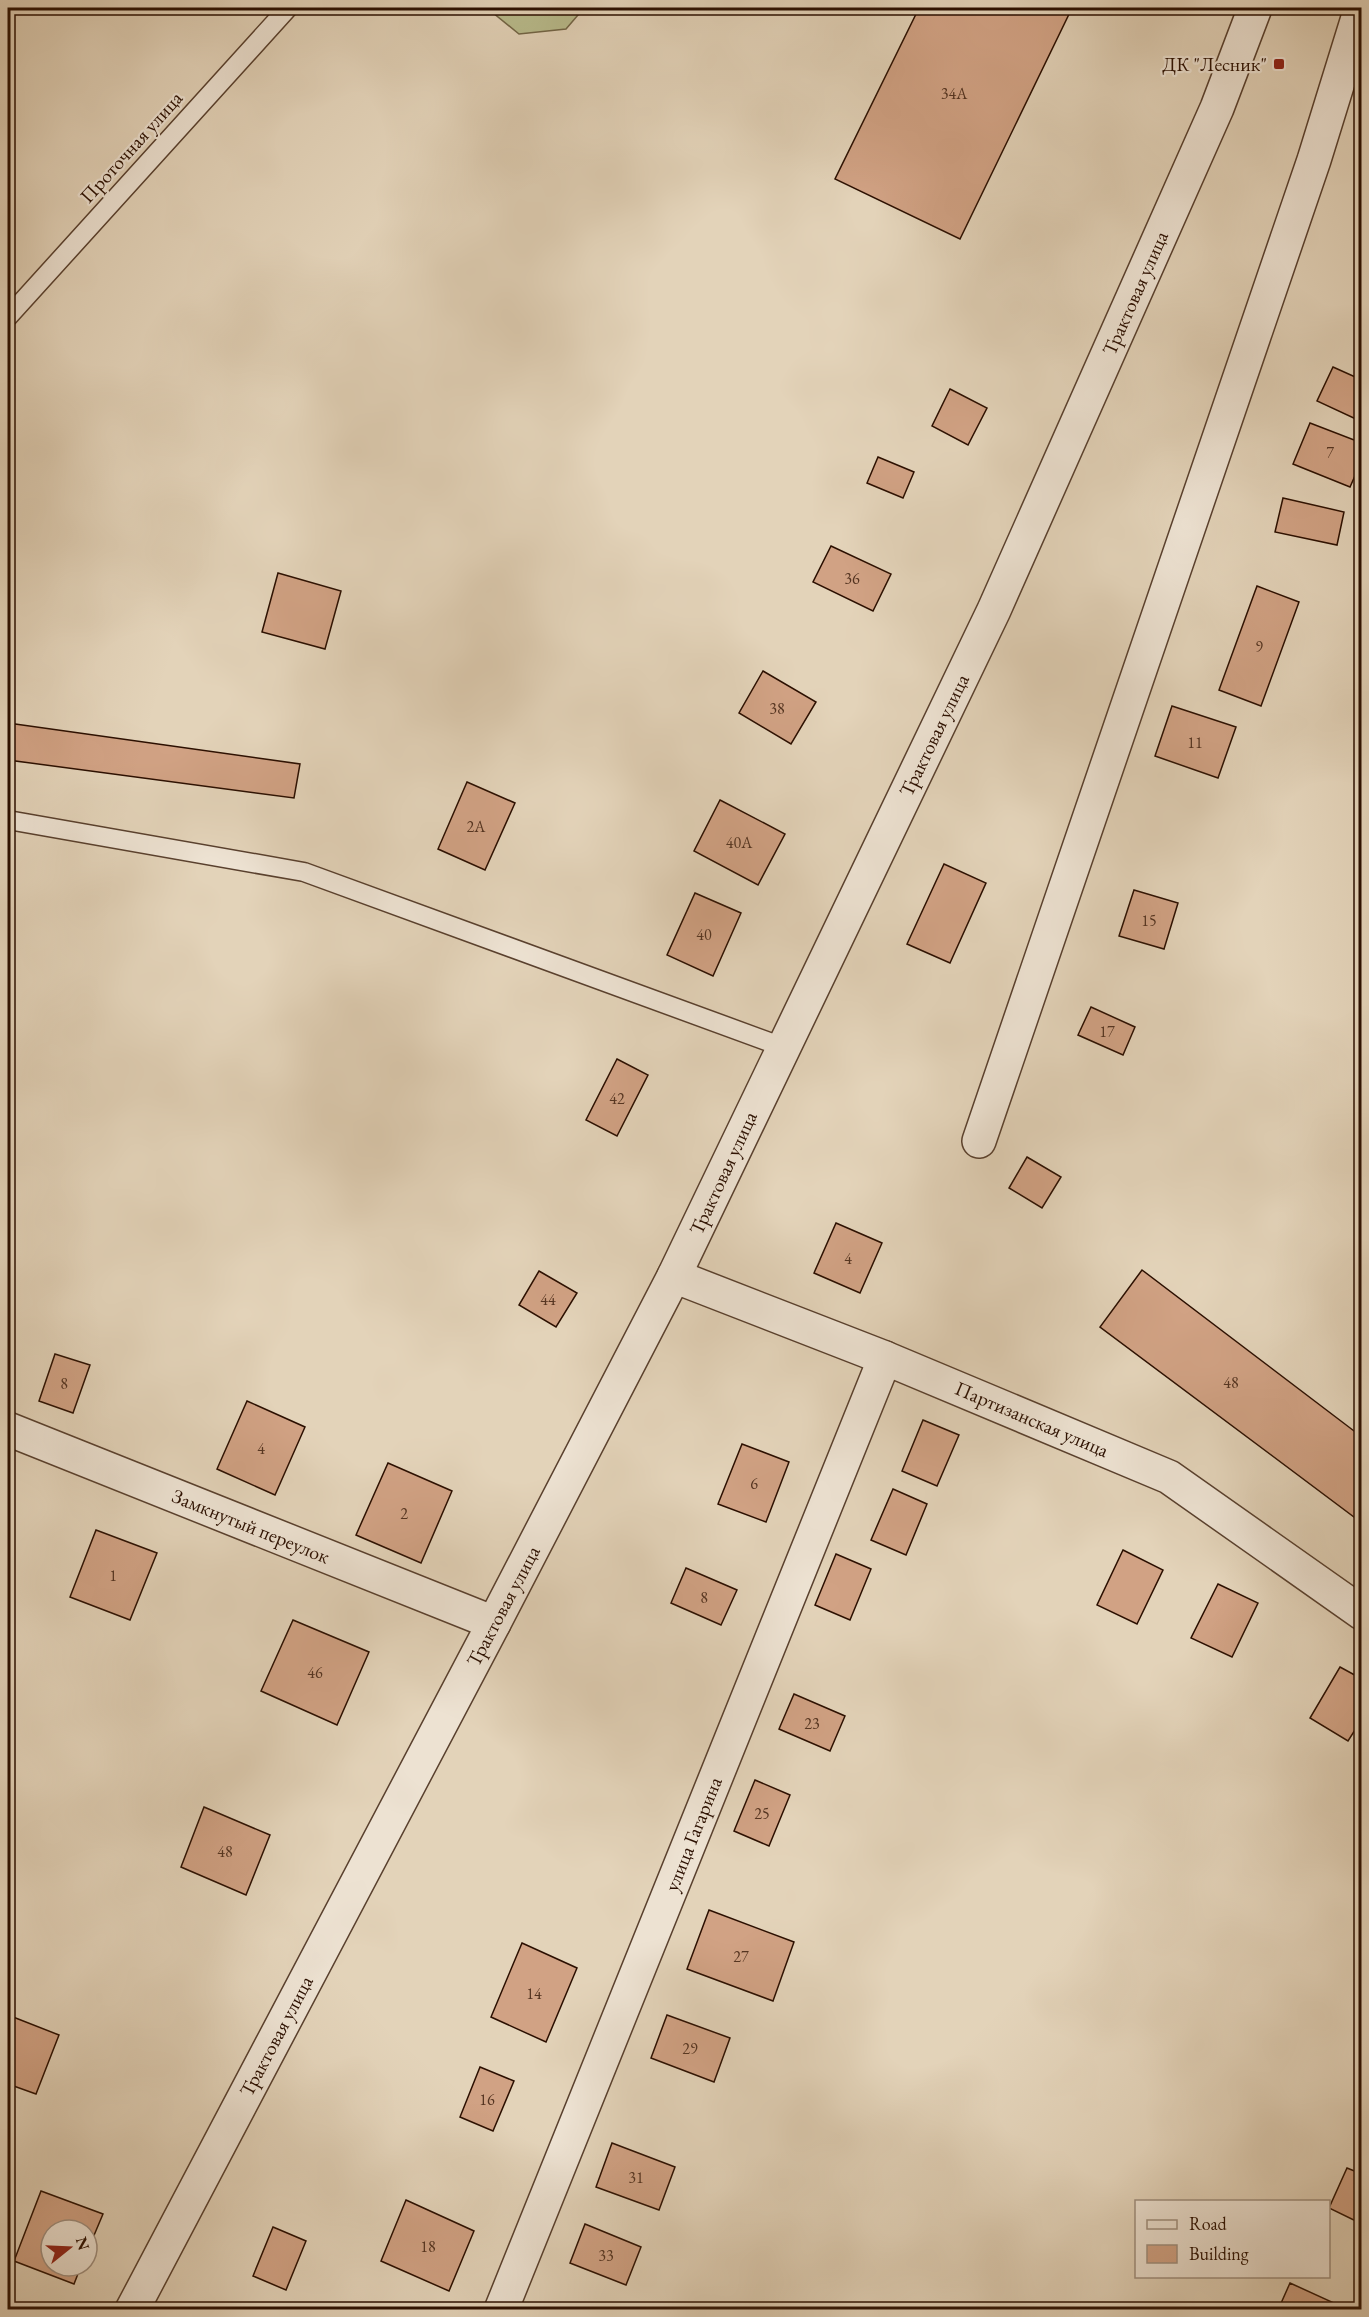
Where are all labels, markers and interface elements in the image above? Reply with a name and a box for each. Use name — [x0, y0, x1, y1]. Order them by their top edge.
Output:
place label: ДК "Лесник" — [1162, 51, 1267, 77]
marker: ДК "Лесник" — [1272, 57, 1286, 71]
house number: 34А — [941, 83, 968, 104]
street label: Проточная улица — [74, 86, 188, 208]
street label: Трактовая улица — [1096, 227, 1174, 359]
house number: 7 — [1326, 442, 1334, 463]
house number: 36 — [844, 568, 860, 589]
house number: 9 — [1255, 636, 1263, 657]
street label: Трактовая улица — [893, 669, 975, 801]
house number: 38 — [769, 698, 785, 719]
house number: 11 — [1187, 732, 1203, 753]
house number: 2А — [467, 816, 486, 837]
house number: 40А — [726, 832, 753, 853]
house number: 15 — [1141, 910, 1157, 931]
house number: 40 — [696, 924, 712, 945]
house number: 17 — [1099, 1021, 1115, 1042]
house number: 42 — [609, 1088, 625, 1109]
street label: Трактовая улица — [683, 1107, 763, 1239]
house number: 4 — [844, 1248, 852, 1269]
house number: 44 — [540, 1289, 556, 1310]
house number: 48 — [1223, 1372, 1239, 1393]
house number: 8 — [60, 1373, 68, 1394]
street label: Партизанская улица — [951, 1375, 1113, 1463]
house number: 4 — [257, 1438, 265, 1459]
house number: 6 — [750, 1473, 758, 1494]
street label: Замкнутый переулок — [168, 1483, 334, 1570]
house number: 2 — [400, 1503, 408, 1524]
street label: Трактовая улица — [460, 1541, 546, 1671]
house number: 1 — [109, 1565, 117, 1586]
house number: 8 — [700, 1587, 708, 1608]
house number: 46 — [307, 1662, 323, 1683]
house number: 23 — [804, 1713, 820, 1734]
street label: улица Гагарина — [658, 1773, 728, 1895]
house number: 25 — [754, 1803, 770, 1824]
house number: 48 — [217, 1841, 233, 1862]
house number: 27 — [733, 1946, 749, 1967]
street label: Трактовая улица — [233, 1971, 319, 2101]
house number: 14 — [526, 1983, 542, 2004]
house number: 29 — [682, 2038, 698, 2059]
house number: 16 — [479, 2089, 495, 2110]
house number: 31 — [628, 2167, 644, 2188]
legend — [1135, 2200, 1330, 2278]
text: Road — [1189, 2212, 1228, 2235]
north arrow — [39, 2218, 99, 2278]
text: N — [71, 2234, 95, 2253]
house number: 18 — [420, 2236, 436, 2257]
text: Building — [1189, 2242, 1249, 2265]
house number: 33 — [598, 2245, 614, 2266]

